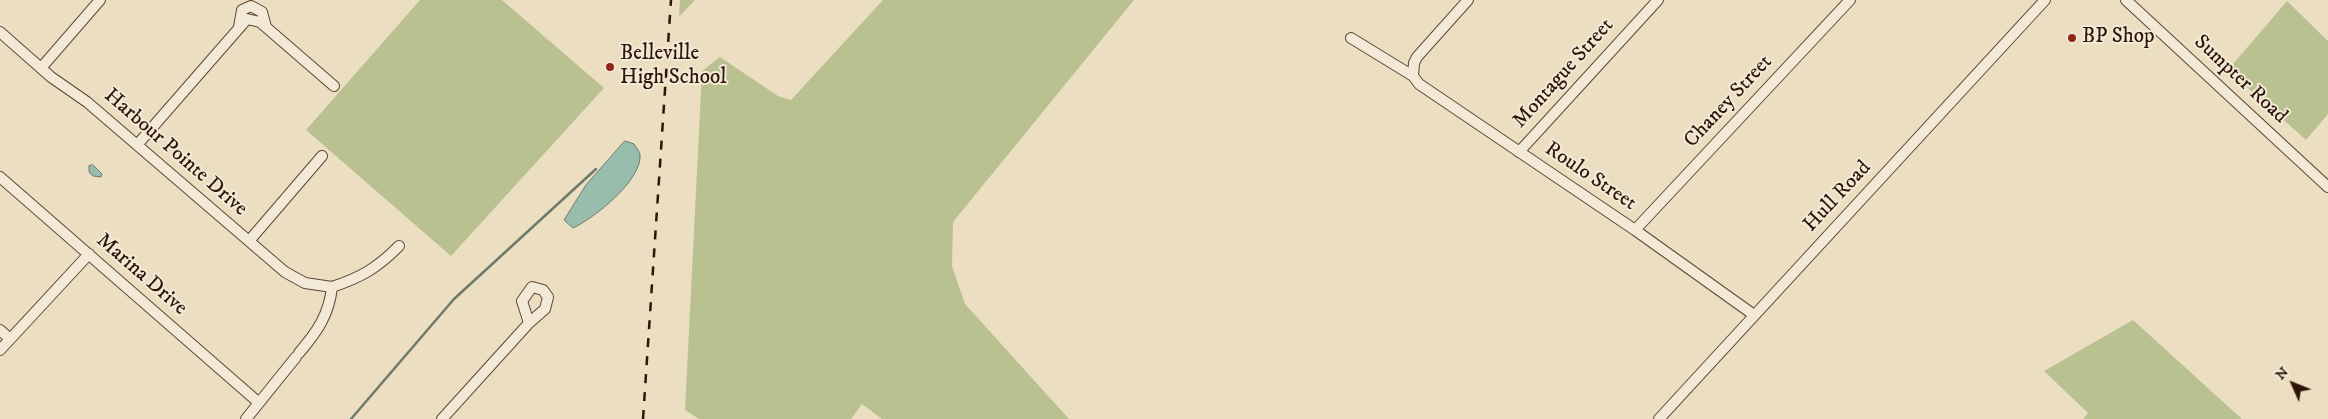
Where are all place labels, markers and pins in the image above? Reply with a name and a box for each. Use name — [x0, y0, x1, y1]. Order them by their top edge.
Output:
place label: BP Shop — [2082, 25, 2155, 51]
marker: BP Shop — [2066, 32, 2078, 44]
place label: Belleville High School — [620, 42, 726, 92]
marker: Belleville High School — [604, 61, 616, 73]

